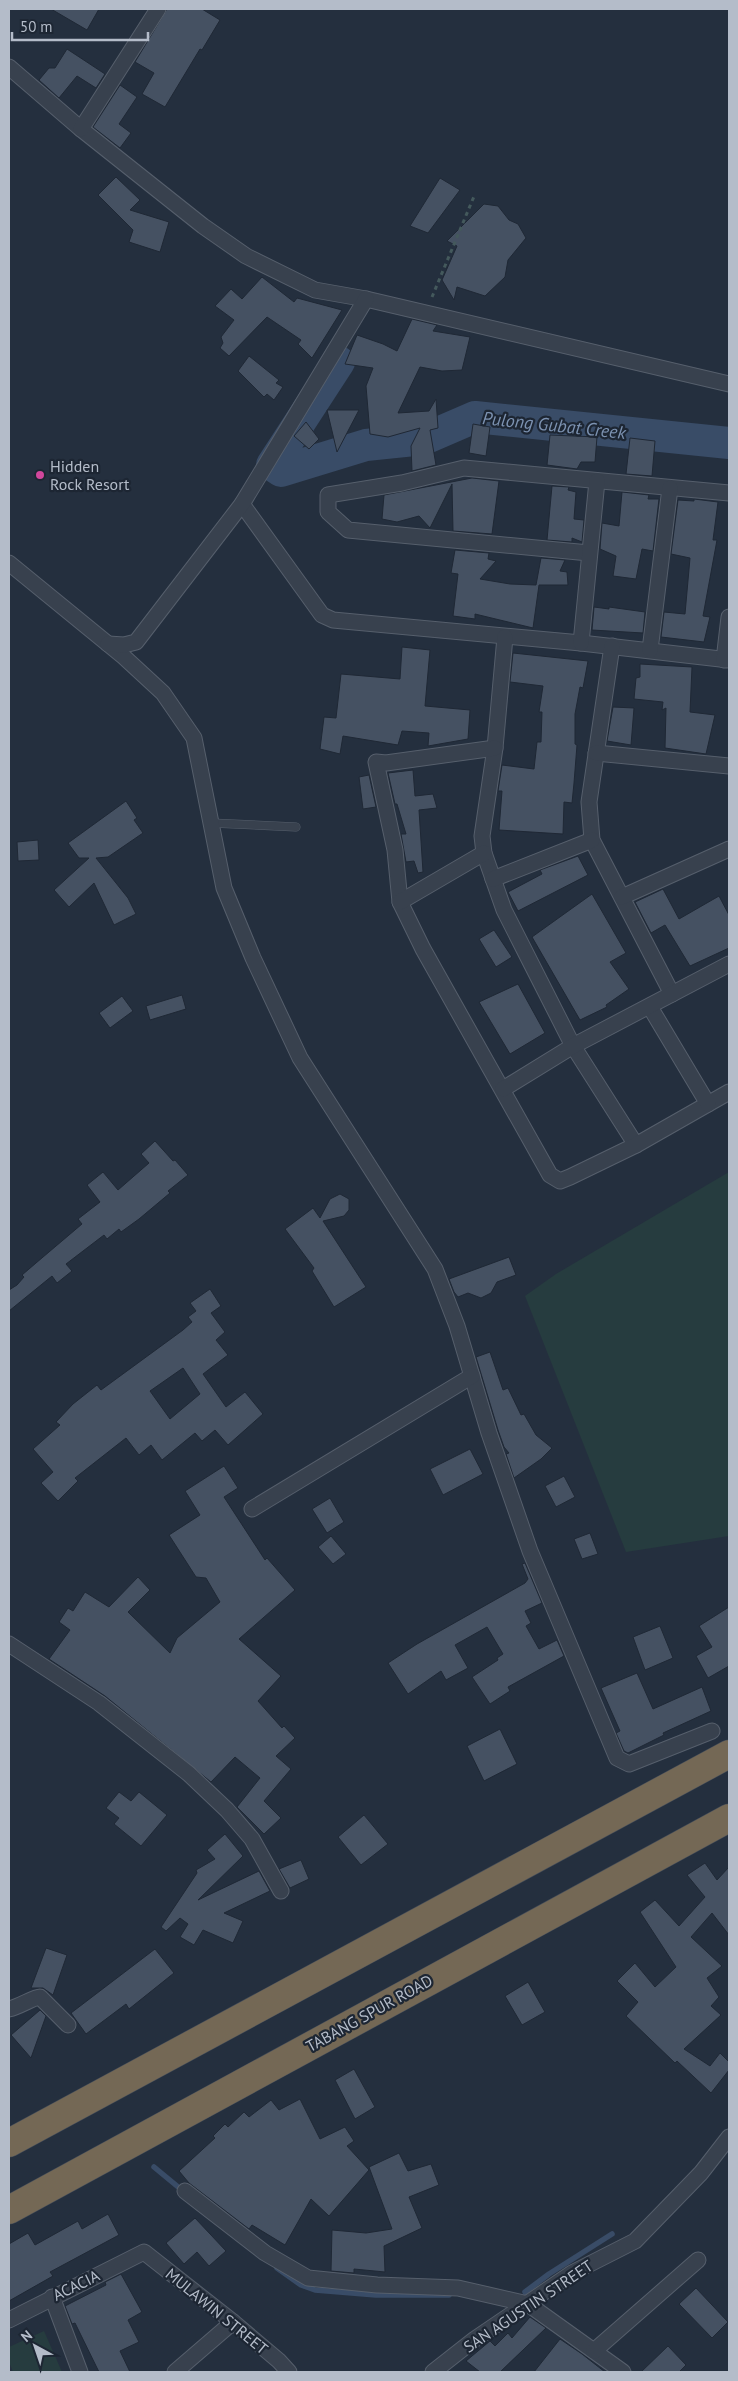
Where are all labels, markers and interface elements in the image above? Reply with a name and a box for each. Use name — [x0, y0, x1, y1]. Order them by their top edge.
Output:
scale bar — [12, 10, 149, 42]
text: 50 m — [20, 17, 53, 36]
water label: Pulong Gubat Creek — [481, 406, 628, 444]
place label: Hidden Rock Resort — [50, 456, 130, 494]
marker: Hidden Rock Resort — [34, 469, 46, 481]
street label: TABANG SPUR ROAD — [302, 1970, 436, 2056]
street label: SAN AGUSTIN STREET — [460, 2255, 597, 2357]
street label: MULAWIN STREET — [162, 2264, 272, 2359]
street label: ACACIA — [49, 2265, 103, 2305]
north arrow — [10, 2321, 60, 2371]
text: N — [17, 2326, 36, 2346]

